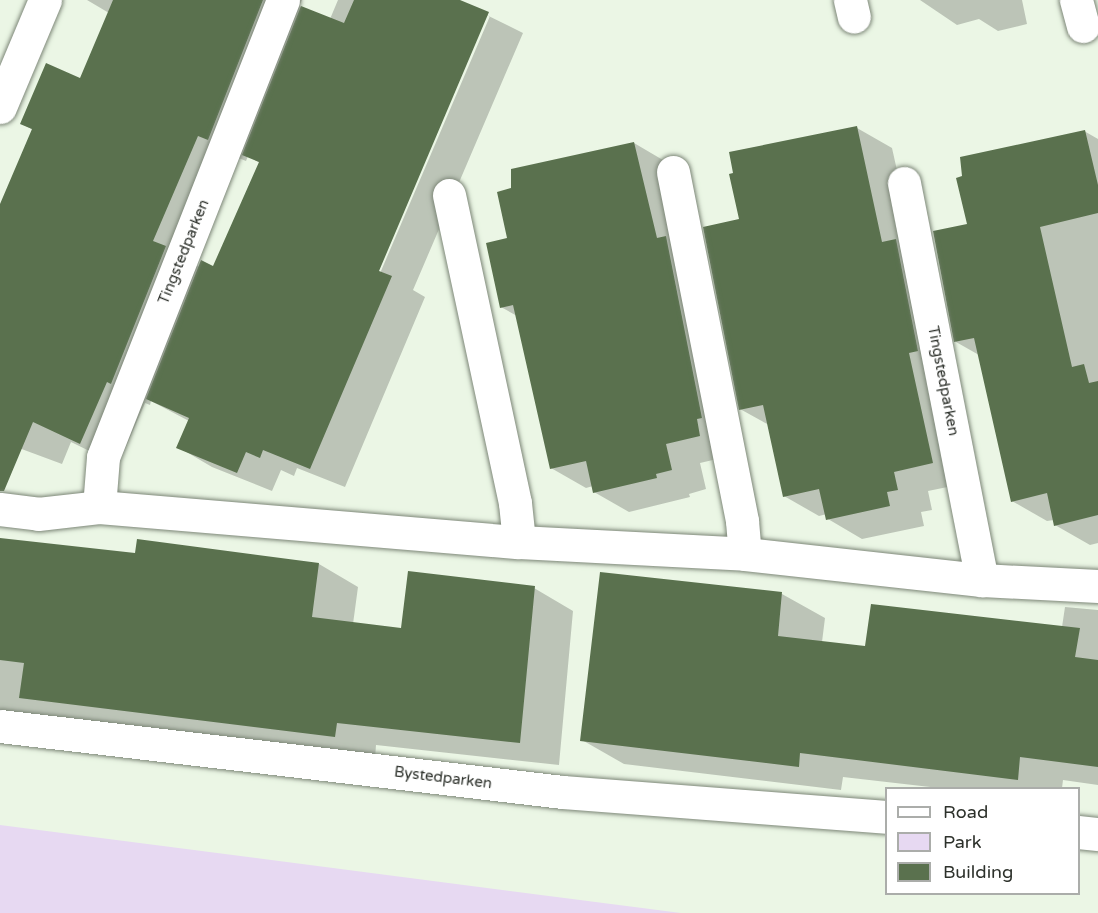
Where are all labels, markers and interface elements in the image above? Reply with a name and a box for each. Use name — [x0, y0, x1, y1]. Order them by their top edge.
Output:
street label: Tingstedparken — [155, 197, 213, 307]
street label: Tingstedparken — [924, 325, 962, 437]
street label: Bystedparken — [393, 763, 493, 793]
legend — [885, 787, 1080, 895]
text: Road — [943, 801, 988, 823]
text: Park — [943, 831, 981, 853]
text: Building — [943, 861, 1013, 883]

